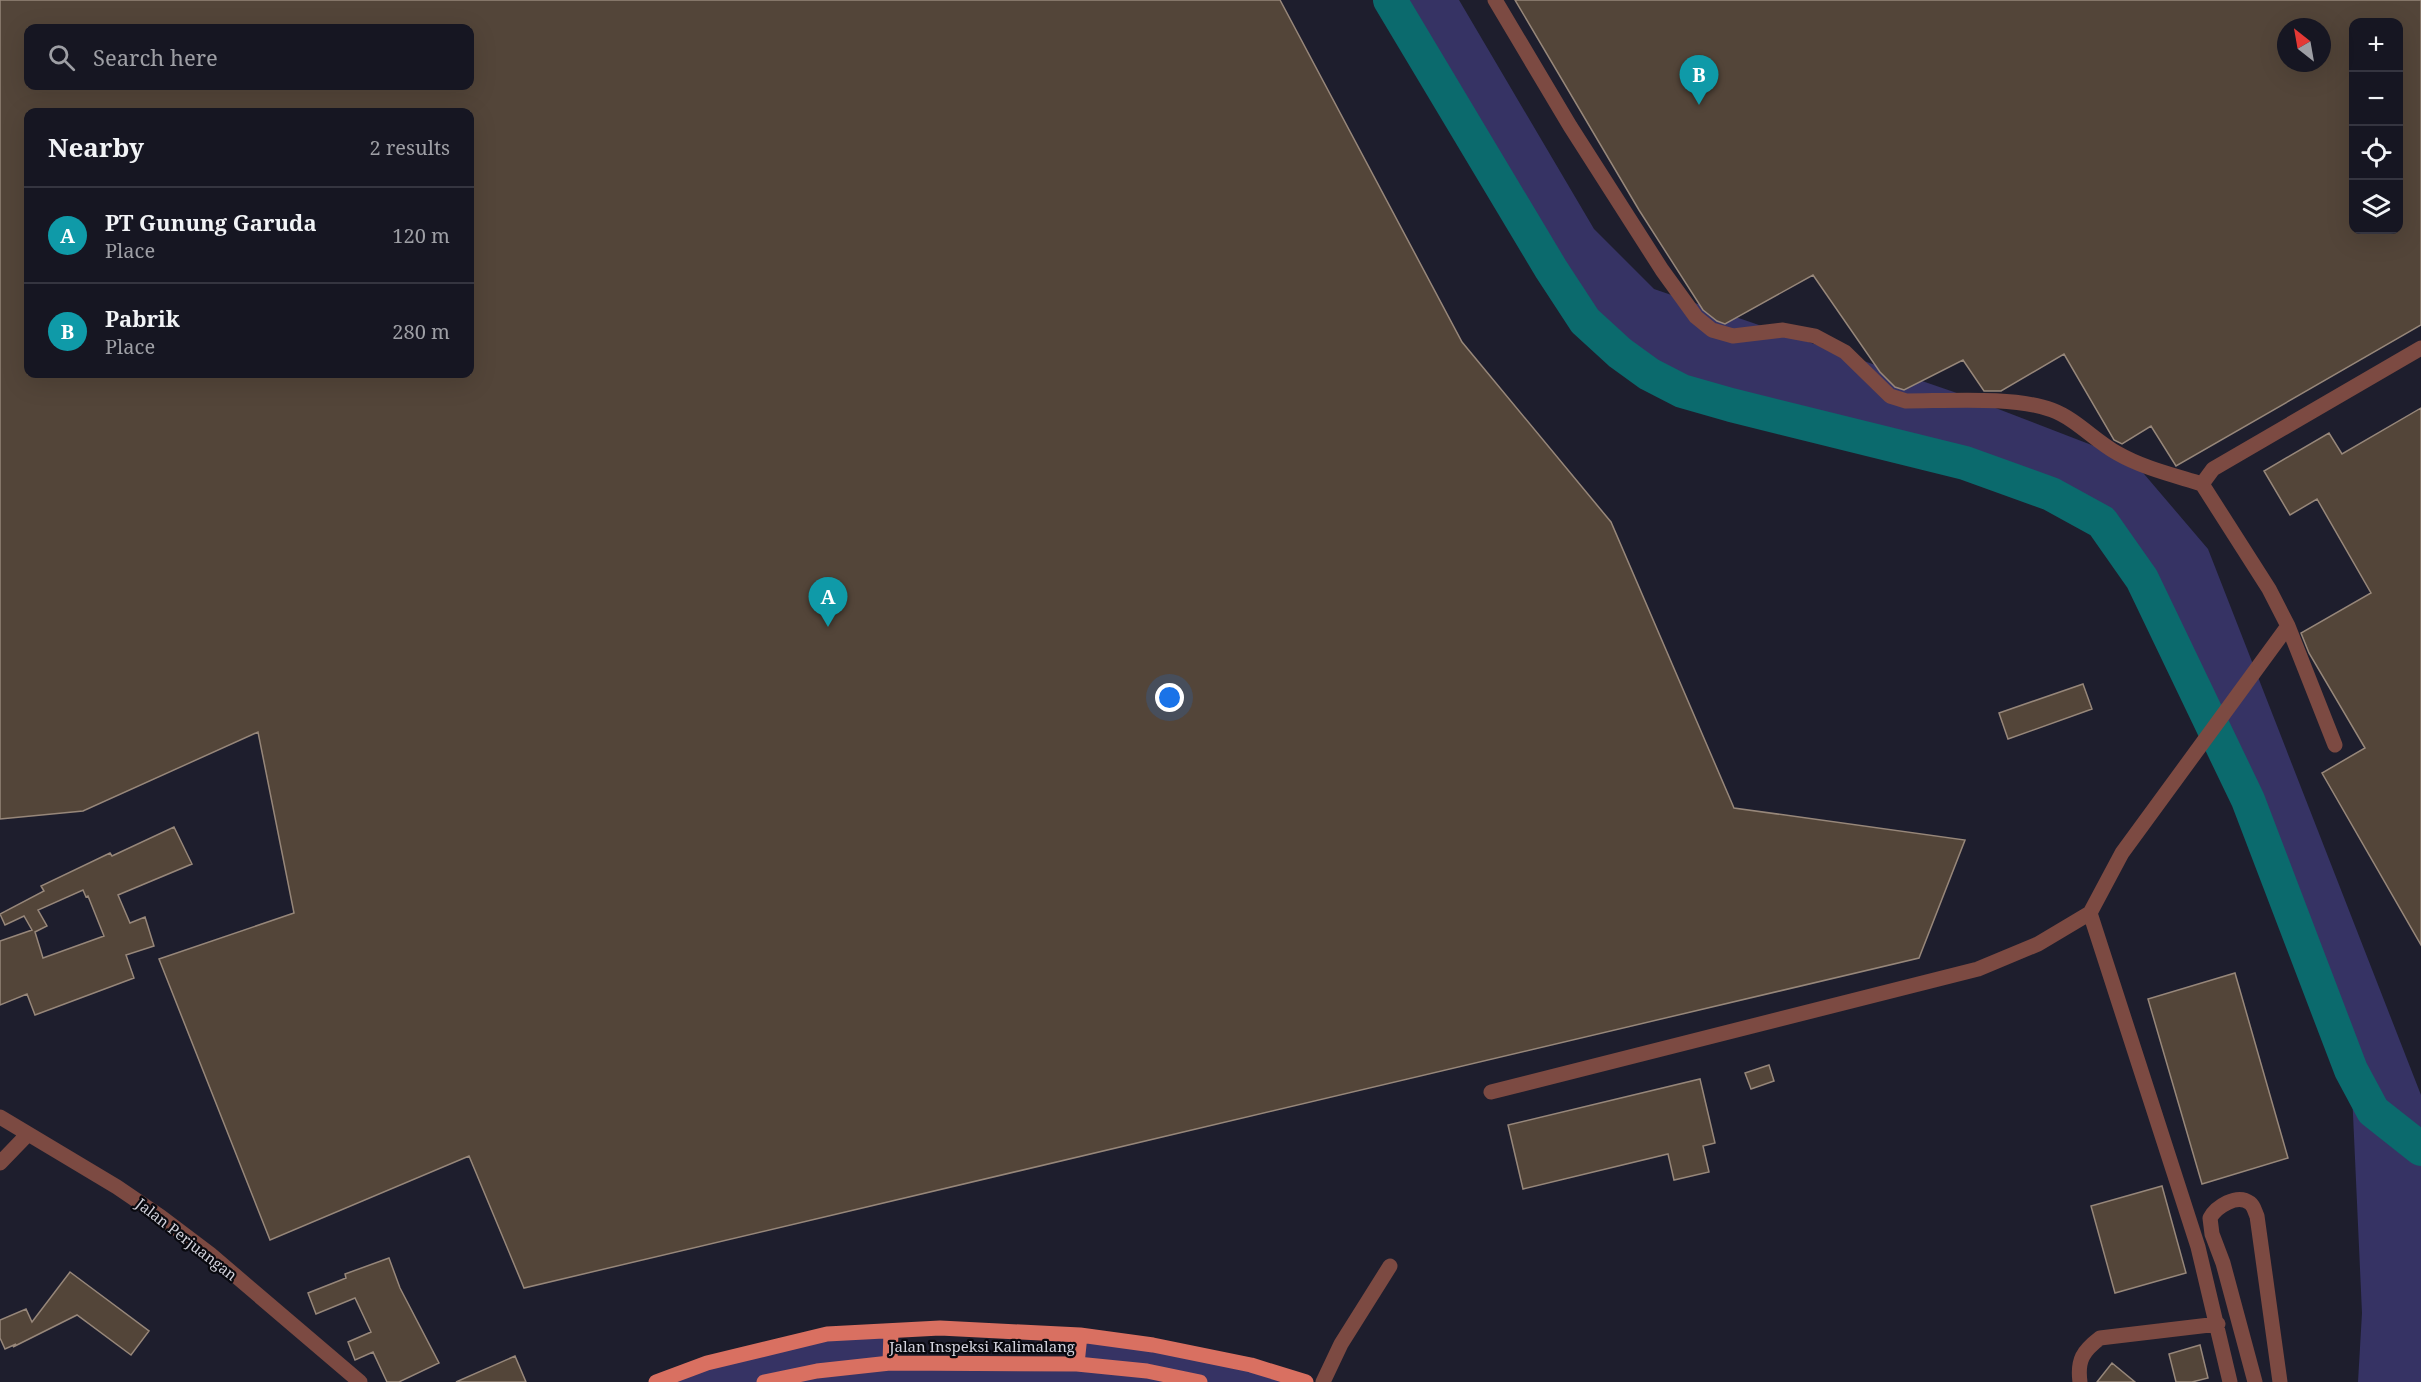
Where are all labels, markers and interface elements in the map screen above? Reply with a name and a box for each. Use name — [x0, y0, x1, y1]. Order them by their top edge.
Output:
north arrow — [2277, 18, 2331, 72]
map controls — [2349, 18, 2403, 234]
button: + — [2349, 18, 2403, 72]
search box — [24, 24, 474, 90]
icon: search — [45, 41, 78, 74]
text: Search here — [93, 42, 218, 72]
pin: B — [1680, 56, 1718, 105]
button: − — [2349, 72, 2403, 126]
button: locate — [2349, 126, 2403, 180]
text: Nearby — [48, 129, 144, 165]
text: 2 results — [370, 134, 450, 161]
button: layers — [2349, 180, 2403, 234]
text: PT Gunung Garuda — [105, 207, 317, 237]
text: A — [60, 222, 75, 249]
text: 120 m — [392, 222, 450, 249]
text: Place — [105, 237, 155, 264]
text: Pabrik — [105, 303, 180, 333]
text: B — [61, 318, 74, 345]
text: 280 m — [392, 318, 450, 345]
text: Place — [105, 333, 155, 360]
pin: A — [808, 578, 848, 627]
your location — [1155, 683, 1184, 712]
street label: Jalan Perjuangan — [132, 1193, 242, 1285]
street label: Jalan Inspeksi Kalimalang — [888, 1336, 1075, 1356]

